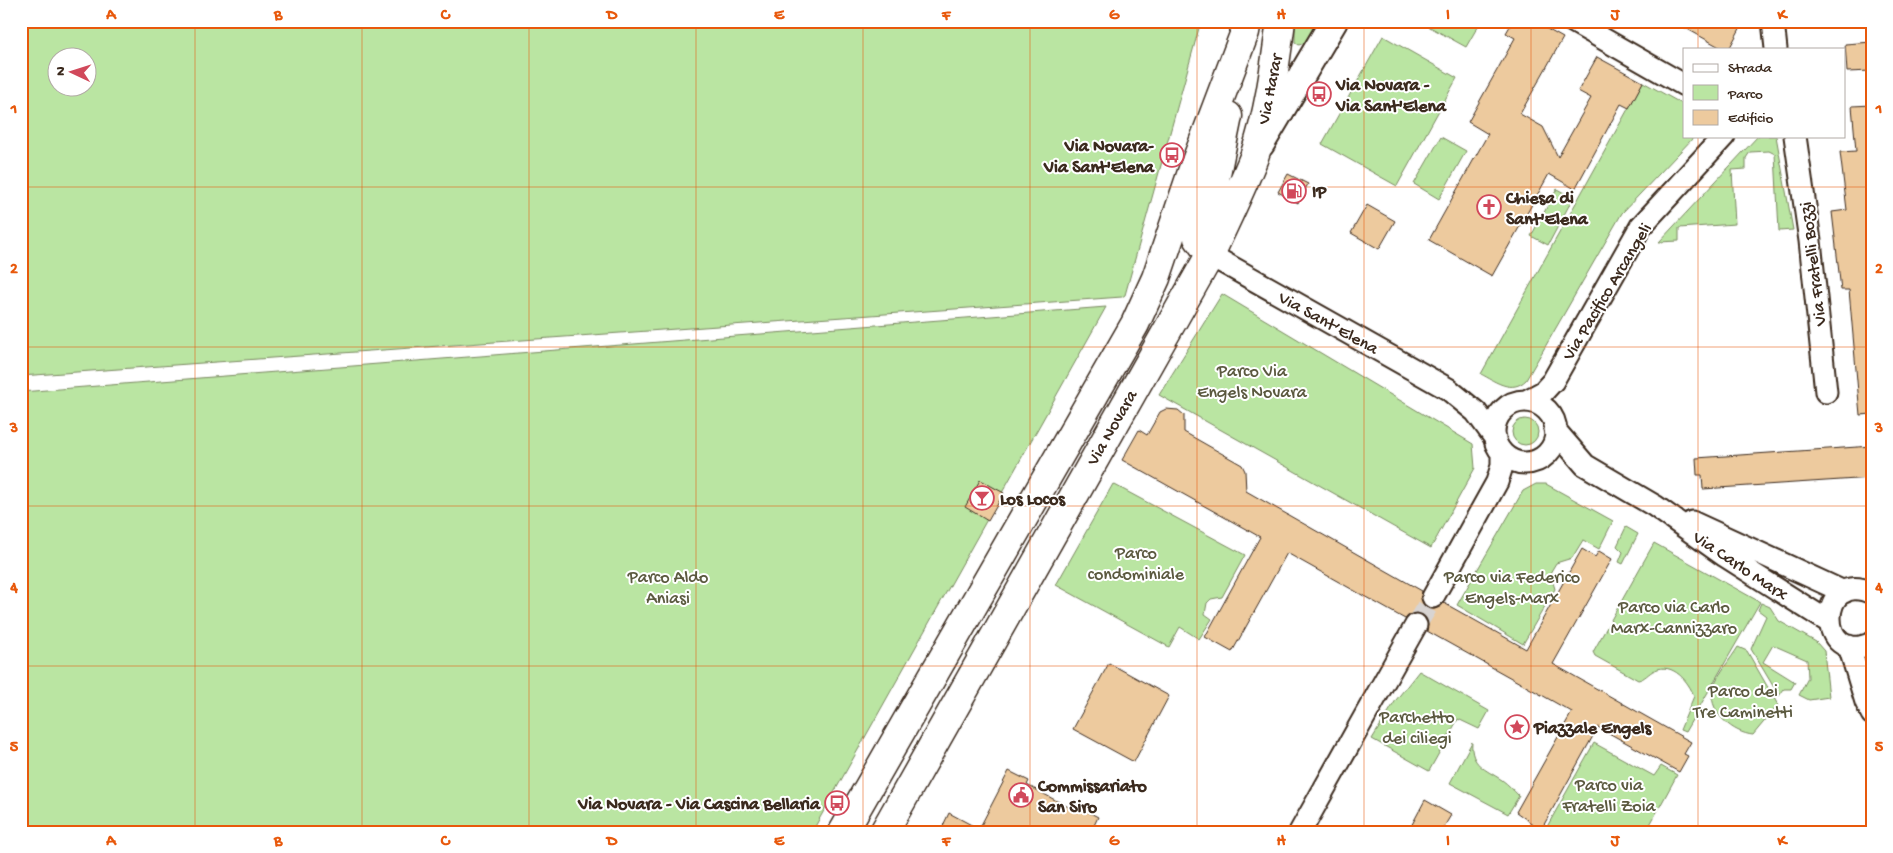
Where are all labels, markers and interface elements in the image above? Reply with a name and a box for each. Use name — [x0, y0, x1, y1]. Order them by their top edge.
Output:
text: A — [105, 7, 117, 26]
text: B — [273, 7, 283, 26]
text: C — [440, 7, 451, 26]
text: D — [605, 7, 618, 26]
text: E — [774, 7, 785, 26]
text: F — [941, 7, 952, 26]
text: G — [1109, 7, 1120, 26]
text: H — [1276, 7, 1286, 26]
text: I — [1446, 7, 1450, 26]
text: J — [1610, 7, 1621, 26]
text: K — [1777, 7, 1789, 26]
north arrow — [48, 48, 98, 98]
legend — [1683, 48, 1846, 138]
street label: Via Harar — [1254, 51, 1289, 127]
text: Strada — [1728, 60, 1773, 78]
text: N — [53, 66, 70, 76]
place label: Via Novara - Via Sant'Elena — [1335, 76, 1447, 118]
bus stop icon: Via Novara - Via Sant'Elena — [1306, 81, 1332, 107]
text: Parco — [1727, 86, 1763, 104]
text: 1 — [10, 101, 17, 120]
text: 1 — [1875, 101, 1882, 120]
text: Edificio — [1728, 110, 1774, 128]
place label: Via Novara- Via Sant'Elena — [1043, 137, 1155, 179]
bus stop icon: Via Novara- Via Sant'Elena — [1159, 142, 1185, 168]
fuel station icon: IP — [1281, 178, 1307, 204]
place label: IP — [1312, 183, 1327, 204]
place label: Chiesa di Sant'Elena — [1505, 189, 1589, 231]
church icon: Chiesa di Sant'Elena — [1476, 194, 1502, 220]
street label: Via Fratelli Bozzi — [1796, 200, 1833, 328]
street label: Via Pacifico Arcangeli — [1558, 220, 1657, 366]
text: 2 — [10, 261, 18, 280]
text: 2 — [1875, 261, 1883, 280]
street label: Via Sant’Elena — [1273, 288, 1382, 361]
park label: Parco Via Engels Novara — [1197, 362, 1308, 404]
street label: Via Novara — [1083, 386, 1144, 471]
text: 3 — [9, 420, 18, 439]
text: 3 — [1874, 420, 1883, 439]
bar icon: Los Locos — [969, 485, 995, 511]
place label: Los Locos — [1000, 490, 1066, 511]
street label: Via Carlo Marx — [1687, 527, 1792, 607]
park label: Parco condominiale — [1088, 544, 1185, 586]
park label: Parco Aldo Aniasi — [627, 568, 708, 610]
park label: Parco via Federico Engels-Marx — [1443, 568, 1580, 610]
text: 4 — [9, 580, 18, 599]
text: 4 — [1874, 580, 1883, 599]
park label: Parco via Carlo Marx-Cannizzaro — [1611, 598, 1737, 640]
park label: Parco dei Tre Caminetti — [1692, 682, 1793, 724]
park label: Parchetto dei ciliegi — [1378, 708, 1455, 750]
place icon: Piazzale Engels — [1504, 714, 1530, 740]
place label: Piazzale Engels — [1533, 719, 1652, 740]
text: 5 — [10, 739, 19, 758]
text: 5 — [1875, 739, 1884, 758]
park label: Parco via Fratelli Zoia — [1561, 776, 1657, 818]
place label: Commissariato San Siro — [1037, 777, 1147, 819]
public building icon: Commissariato San Siro — [1008, 782, 1034, 808]
bus stop icon: Via Novara - Via Cascina Bellaria — [824, 790, 850, 816]
place label: Via Novara - Via Cascina Bellaria — [577, 795, 821, 816]
text: A — [105, 833, 117, 852]
text: B — [273, 833, 283, 852]
text: C — [440, 833, 451, 852]
text: D — [605, 833, 618, 852]
text: E — [774, 833, 785, 852]
text: F — [941, 833, 952, 852]
text: G — [1109, 833, 1120, 852]
text: H — [1276, 833, 1286, 852]
text: I — [1446, 833, 1450, 852]
text: J — [1610, 833, 1621, 852]
text: K — [1777, 833, 1789, 852]

